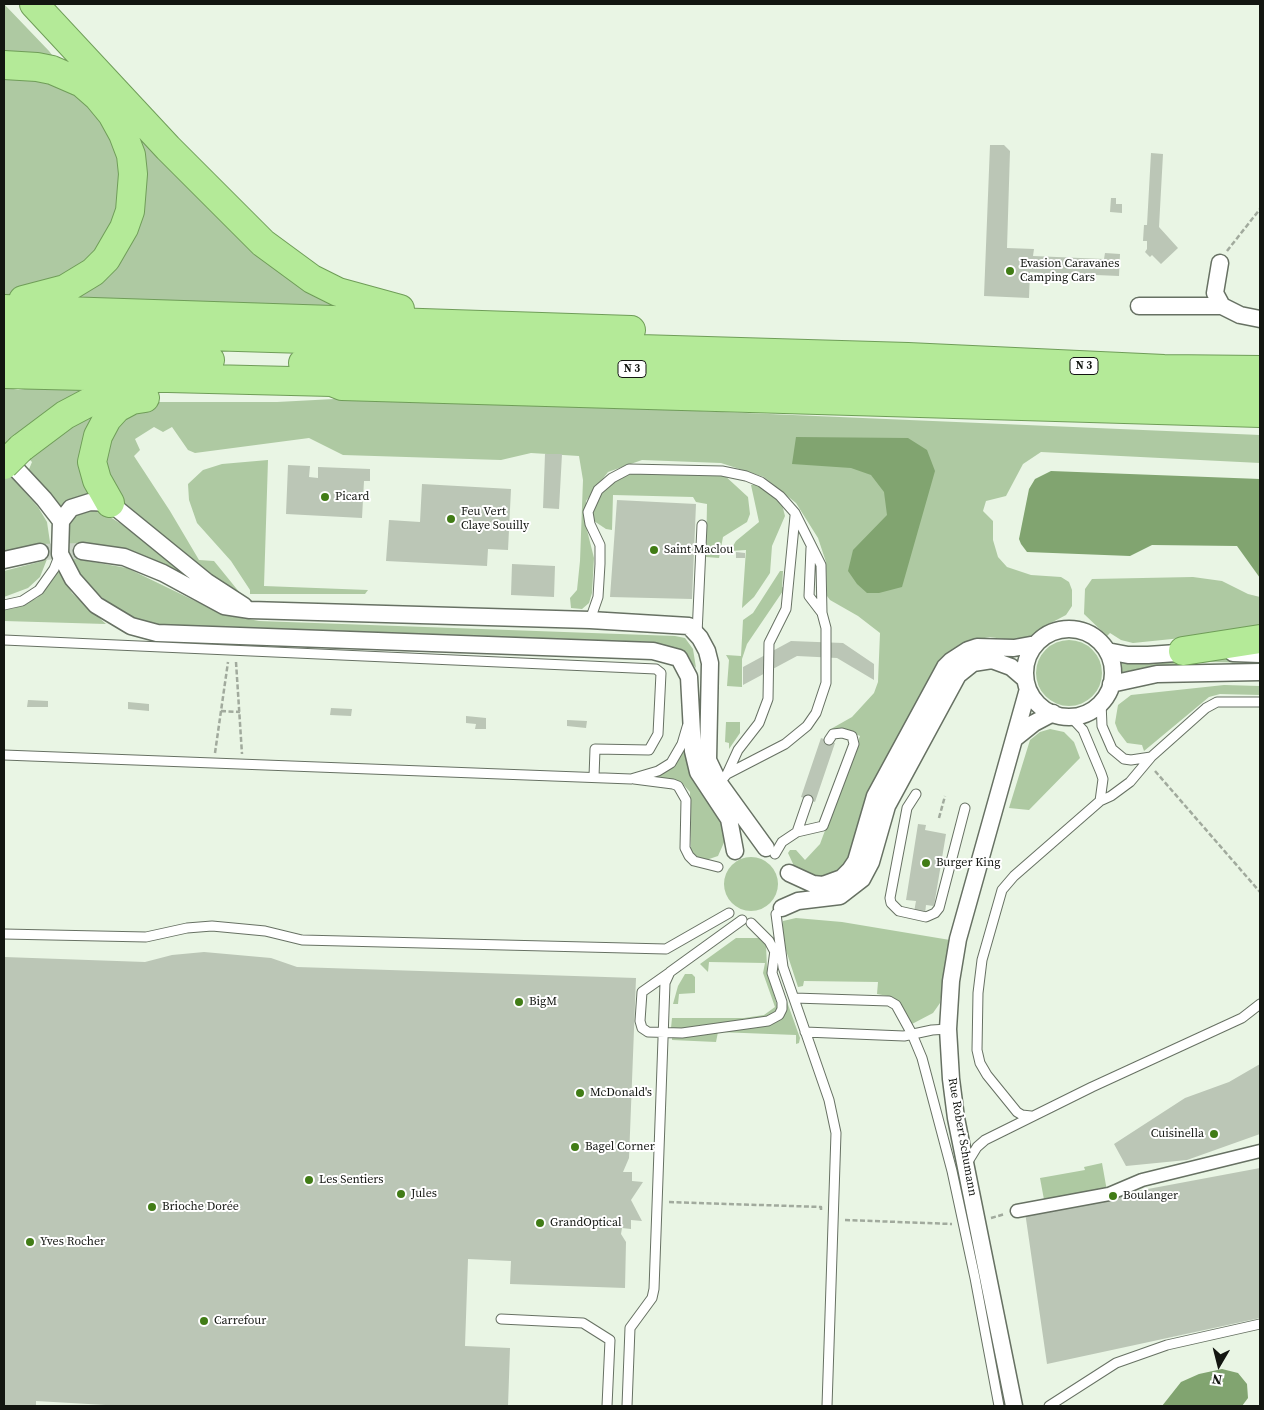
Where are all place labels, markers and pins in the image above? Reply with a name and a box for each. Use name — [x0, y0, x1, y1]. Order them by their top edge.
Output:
place label: Evasion Caravanes Camping Cars — [1020, 257, 1119, 285]
marker: Evasion Caravanes Camping Cars — [1004, 265, 1016, 277]
place label: Picard — [335, 490, 369, 504]
marker: Picard — [319, 491, 331, 503]
place label: Feu Vert Claye Souilly — [461, 505, 529, 533]
marker: Feu Vert Claye Souilly — [445, 513, 457, 525]
place label: Saint Maclou — [664, 543, 733, 557]
marker: Saint Maclou — [648, 544, 660, 556]
place label: Burger King — [936, 856, 1000, 870]
marker: Burger King — [920, 857, 932, 869]
place label: BigM — [529, 995, 557, 1009]
marker: BigM — [513, 996, 525, 1008]
place label: McDonald's — [590, 1086, 652, 1100]
marker: McDonald's — [574, 1087, 586, 1099]
place label: Cuisinella — [1151, 1127, 1204, 1141]
marker: Cuisinella — [1208, 1128, 1220, 1140]
place label: Bagel Corner — [585, 1140, 655, 1154]
marker: Bagel Corner — [569, 1141, 581, 1153]
place label: Les Sentiers — [319, 1173, 384, 1187]
marker: Les Sentiers — [303, 1174, 315, 1186]
place label: Jules — [411, 1187, 437, 1201]
marker: Jules — [395, 1188, 407, 1200]
place label: Boulanger — [1123, 1189, 1178, 1203]
marker: Boulanger — [1107, 1190, 1119, 1202]
place label: Brioche Dorée — [162, 1200, 239, 1214]
marker: Brioche Dorée — [146, 1201, 158, 1213]
place label: GrandOptical — [550, 1216, 622, 1230]
marker: GrandOptical — [534, 1217, 546, 1229]
place label: Yves Rocher — [40, 1235, 105, 1249]
marker: Yves Rocher — [24, 1236, 36, 1248]
place label: Carrefour — [214, 1314, 266, 1328]
marker: Carrefour — [198, 1315, 210, 1327]

